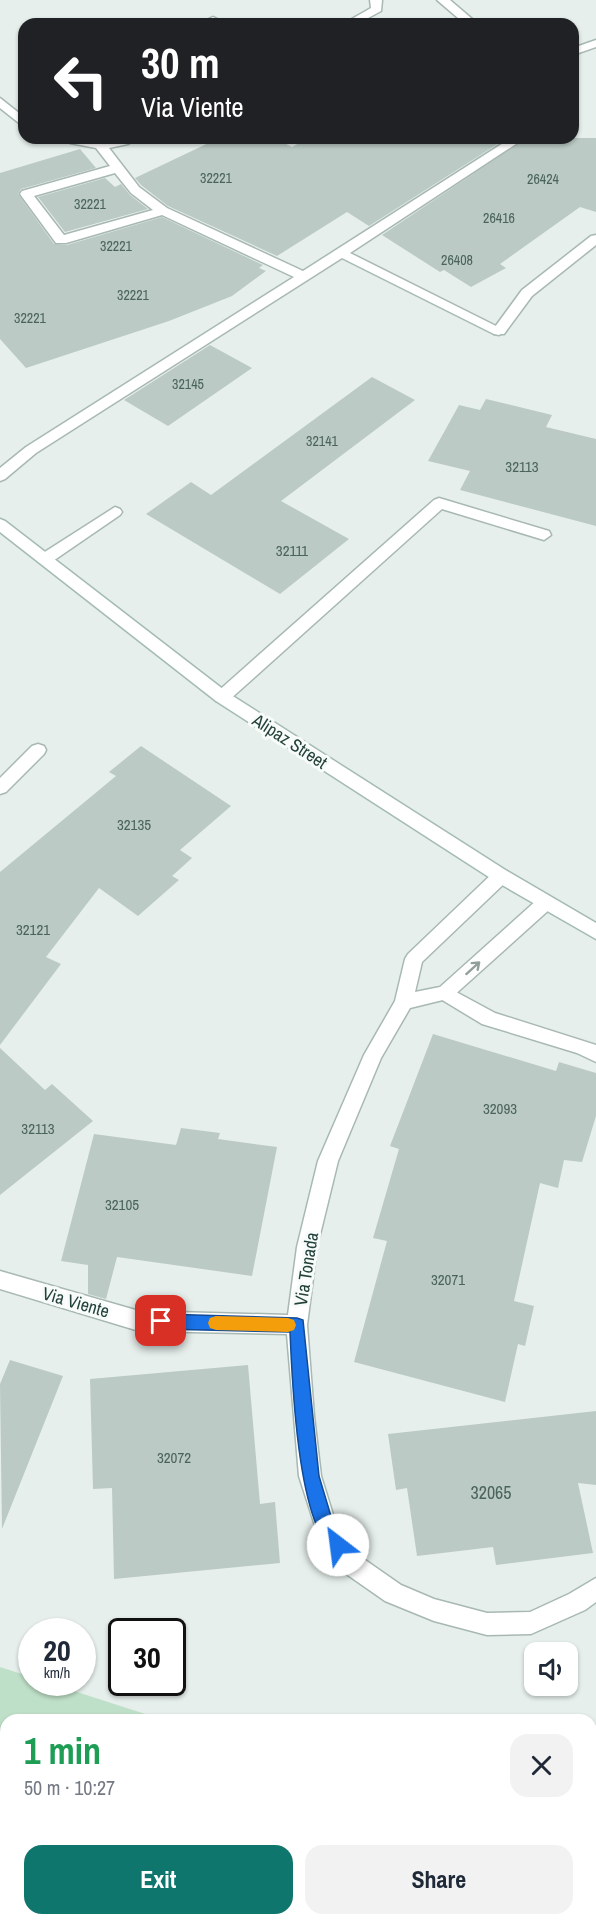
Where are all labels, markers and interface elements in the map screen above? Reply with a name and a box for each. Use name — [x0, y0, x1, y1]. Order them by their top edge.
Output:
text: 30 m — [141, 35, 220, 91]
icon: left — [42, 42, 120, 120]
text: Via Viente — [141, 89, 244, 125]
house number: 32221 — [200, 169, 233, 187]
house number: 26424 — [527, 170, 560, 188]
house number: 32221 — [74, 195, 107, 213]
house number: 26416 — [483, 209, 515, 227]
house number: 32221 — [100, 237, 133, 255]
house number: 26408 — [441, 251, 473, 269]
house number: 32221 — [117, 286, 150, 304]
house number: 32221 — [14, 309, 47, 327]
house number: 32145 — [172, 375, 204, 393]
house number: 32141 — [306, 432, 339, 450]
house number: 32113 — [505, 456, 539, 477]
house number: 32111 — [276, 540, 308, 561]
street label: Alipaz Street — [247, 707, 332, 774]
house number: 32135 — [117, 814, 151, 835]
house number: 32121 — [16, 919, 50, 940]
one-way arrow — [465, 961, 480, 975]
house number: 32093 — [483, 1098, 517, 1119]
house number: 32113 — [21, 1118, 55, 1139]
house number: 32105 — [105, 1194, 139, 1215]
street label: Via Tonada — [288, 1230, 324, 1308]
house number: 32071 — [431, 1269, 465, 1290]
street label: Via Viente — [40, 1281, 112, 1323]
pin — [135, 1295, 186, 1346]
icon: arrive — [144, 1304, 177, 1337]
house number: 32072 — [157, 1447, 191, 1468]
house number: 32065 — [470, 1480, 512, 1505]
position arrow — [306, 1513, 370, 1577]
speed limit sign: 30 — [108, 1618, 186, 1696]
text: 20 — [43, 1630, 71, 1670]
map controls — [524, 1642, 578, 1696]
button: sound — [524, 1642, 578, 1696]
text: km/h — [44, 1662, 70, 1683]
text: 1 min — [24, 1727, 101, 1775]
button: close — [510, 1734, 573, 1797]
text: 50 m · 10:27 — [24, 1774, 115, 1801]
button: Exit — [24, 1845, 293, 1914]
button: Share — [305, 1845, 573, 1914]

